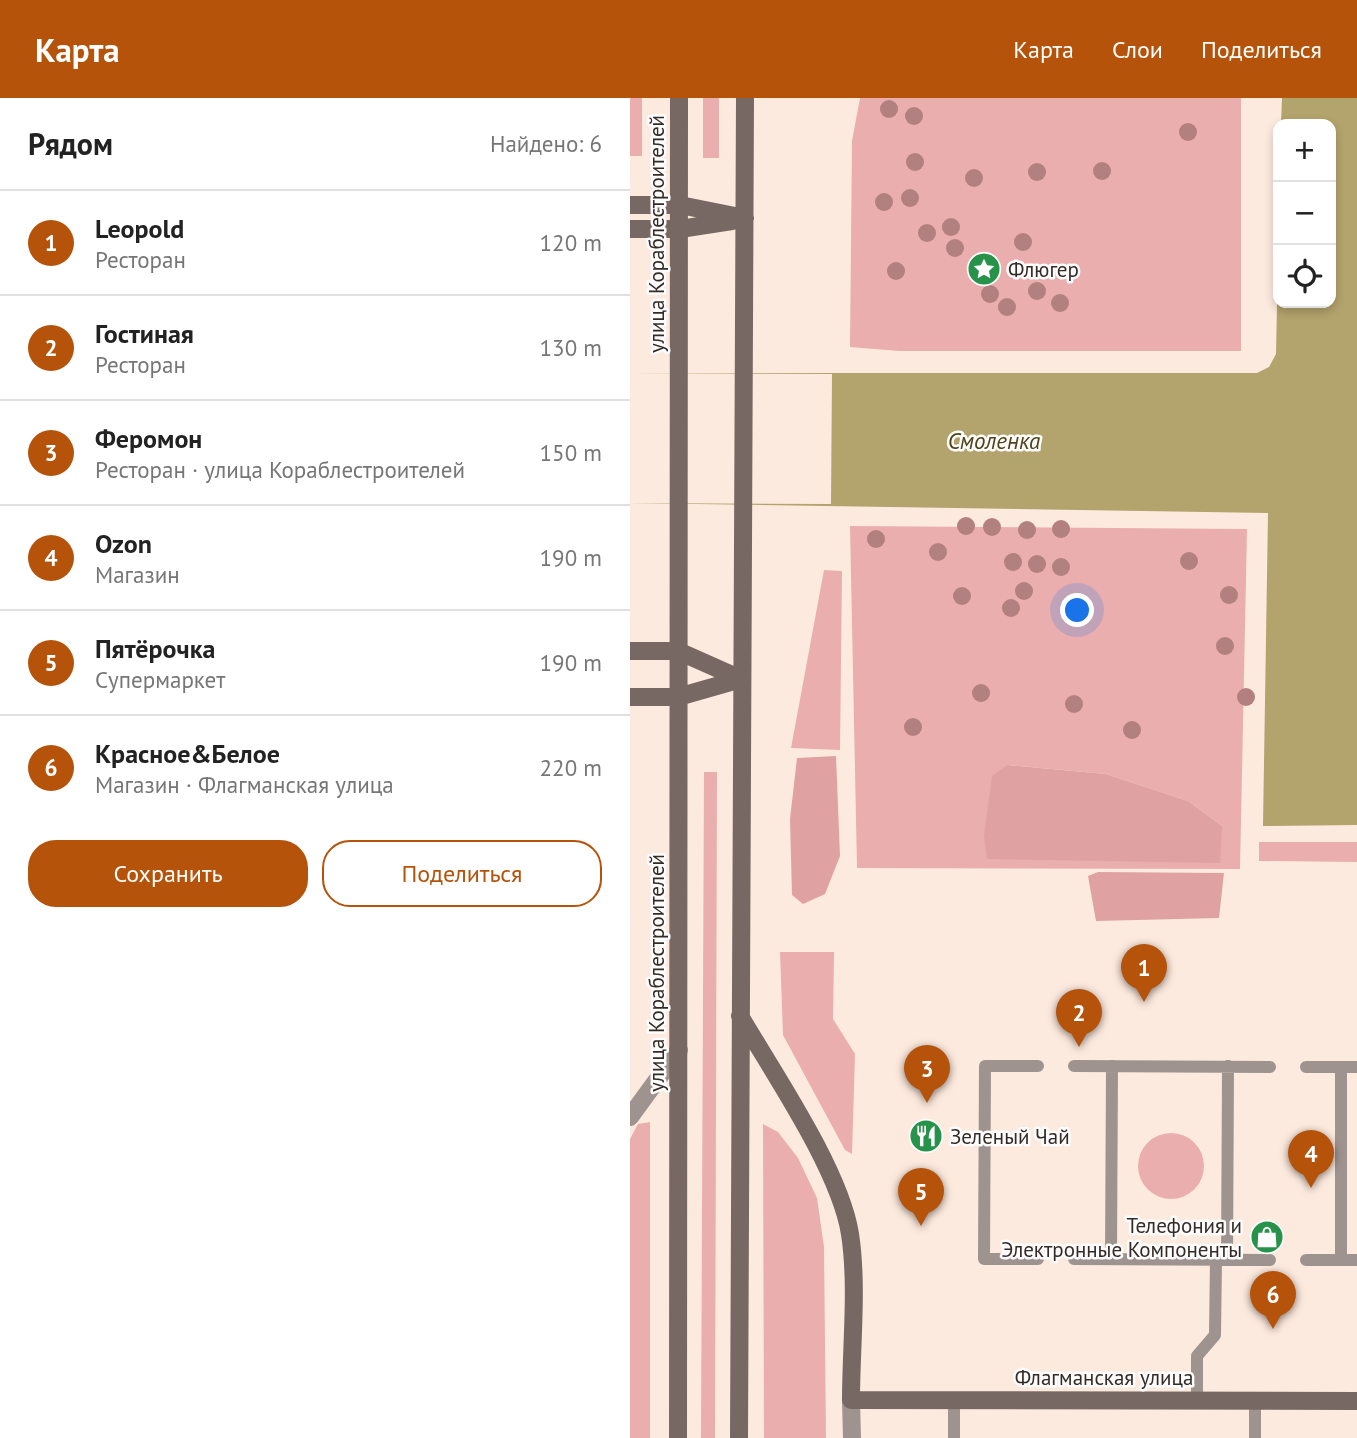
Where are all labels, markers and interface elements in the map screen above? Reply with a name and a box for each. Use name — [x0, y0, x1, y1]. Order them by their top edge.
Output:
text: Карта — [35, 28, 120, 71]
text: Карта — [1013, 34, 1074, 65]
text: Слои — [1112, 34, 1163, 65]
text: Поделиться — [1201, 34, 1322, 65]
street label: улица Кораблестроителей — [643, 115, 670, 353]
map controls — [1273, 119, 1336, 308]
button: + — [1273, 119, 1336, 182]
text: Рядом — [28, 124, 113, 163]
text: Найдено: 6 — [490, 129, 602, 158]
button: − — [1273, 182, 1336, 245]
text: Leopold — [95, 212, 184, 245]
text: 1 — [44, 228, 58, 257]
text: 120 m — [540, 228, 602, 257]
text: Ресторан — [95, 245, 186, 274]
button: locate — [1273, 245, 1336, 308]
place icon: Флюгер — [965, 250, 1003, 288]
place label: Флюгер — [1008, 256, 1079, 283]
text: Гостиная — [95, 317, 194, 350]
text: 2 — [44, 333, 58, 362]
text: 130 m — [540, 333, 602, 362]
text: Ресторан — [95, 350, 186, 379]
text: Феромон — [95, 422, 202, 455]
water label: Смоленка — [948, 426, 1040, 455]
text: 3 — [44, 438, 58, 467]
text: 150 m — [540, 438, 602, 467]
text: Ресторан · улица Кораблестроителей — [95, 455, 465, 484]
text: Ozon — [95, 527, 152, 560]
text: 4 — [44, 543, 58, 572]
text: 190 m — [540, 543, 602, 572]
text: Магазин — [95, 560, 180, 589]
your location — [1060, 593, 1094, 627]
text: Пятёрочка — [95, 632, 215, 665]
text: 5 — [44, 648, 58, 677]
text: 190 m — [540, 648, 602, 677]
text: Супермаркет — [95, 665, 225, 694]
text: Красное&Белое — [95, 737, 280, 770]
text: 6 — [44, 753, 58, 782]
text: 220 m — [540, 753, 602, 782]
text: Магазин · Флагманская улица — [95, 770, 394, 799]
button: Сохранить — [28, 840, 308, 907]
button: Поделиться — [322, 840, 602, 907]
street label: улица Кораблестроителей — [643, 854, 670, 1092]
pin: 1 — [1121, 944, 1167, 1002]
pin: 2 — [1056, 989, 1102, 1047]
pin: 3 — [904, 1045, 950, 1103]
restaurant icon: Зеленый Чай — [907, 1117, 945, 1155]
place label: Зеленый Чай — [950, 1123, 1070, 1150]
pin: 4 — [1288, 1130, 1334, 1188]
pin: 5 — [898, 1168, 944, 1226]
place label: Телефония и Электронные Компоненты — [1001, 1212, 1242, 1263]
shop icon: Телефония и Электронные Компоненты — [1248, 1218, 1286, 1256]
pin: 6 — [1250, 1271, 1296, 1329]
street label: Флагманская улица — [1015, 1364, 1193, 1391]

